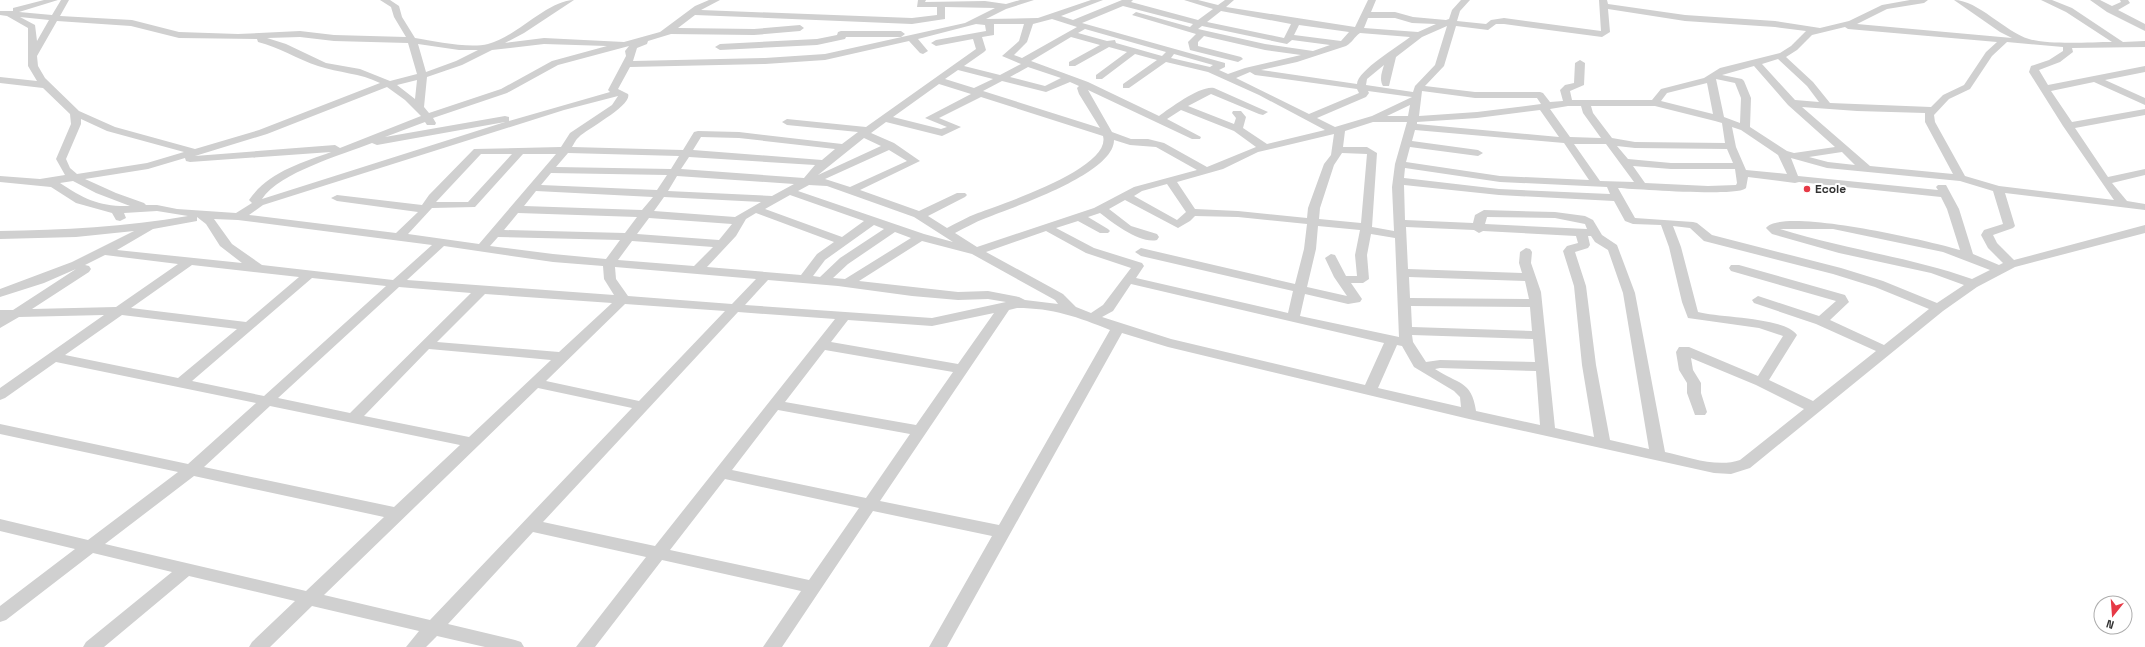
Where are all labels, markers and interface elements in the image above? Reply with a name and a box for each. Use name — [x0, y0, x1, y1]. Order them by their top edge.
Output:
place label: Ecole — [1815, 181, 1846, 197]
marker: Ecole — [1802, 184, 1812, 194]
north arrow — [2093, 595, 2133, 635]
text: N — [2105, 617, 2116, 632]

